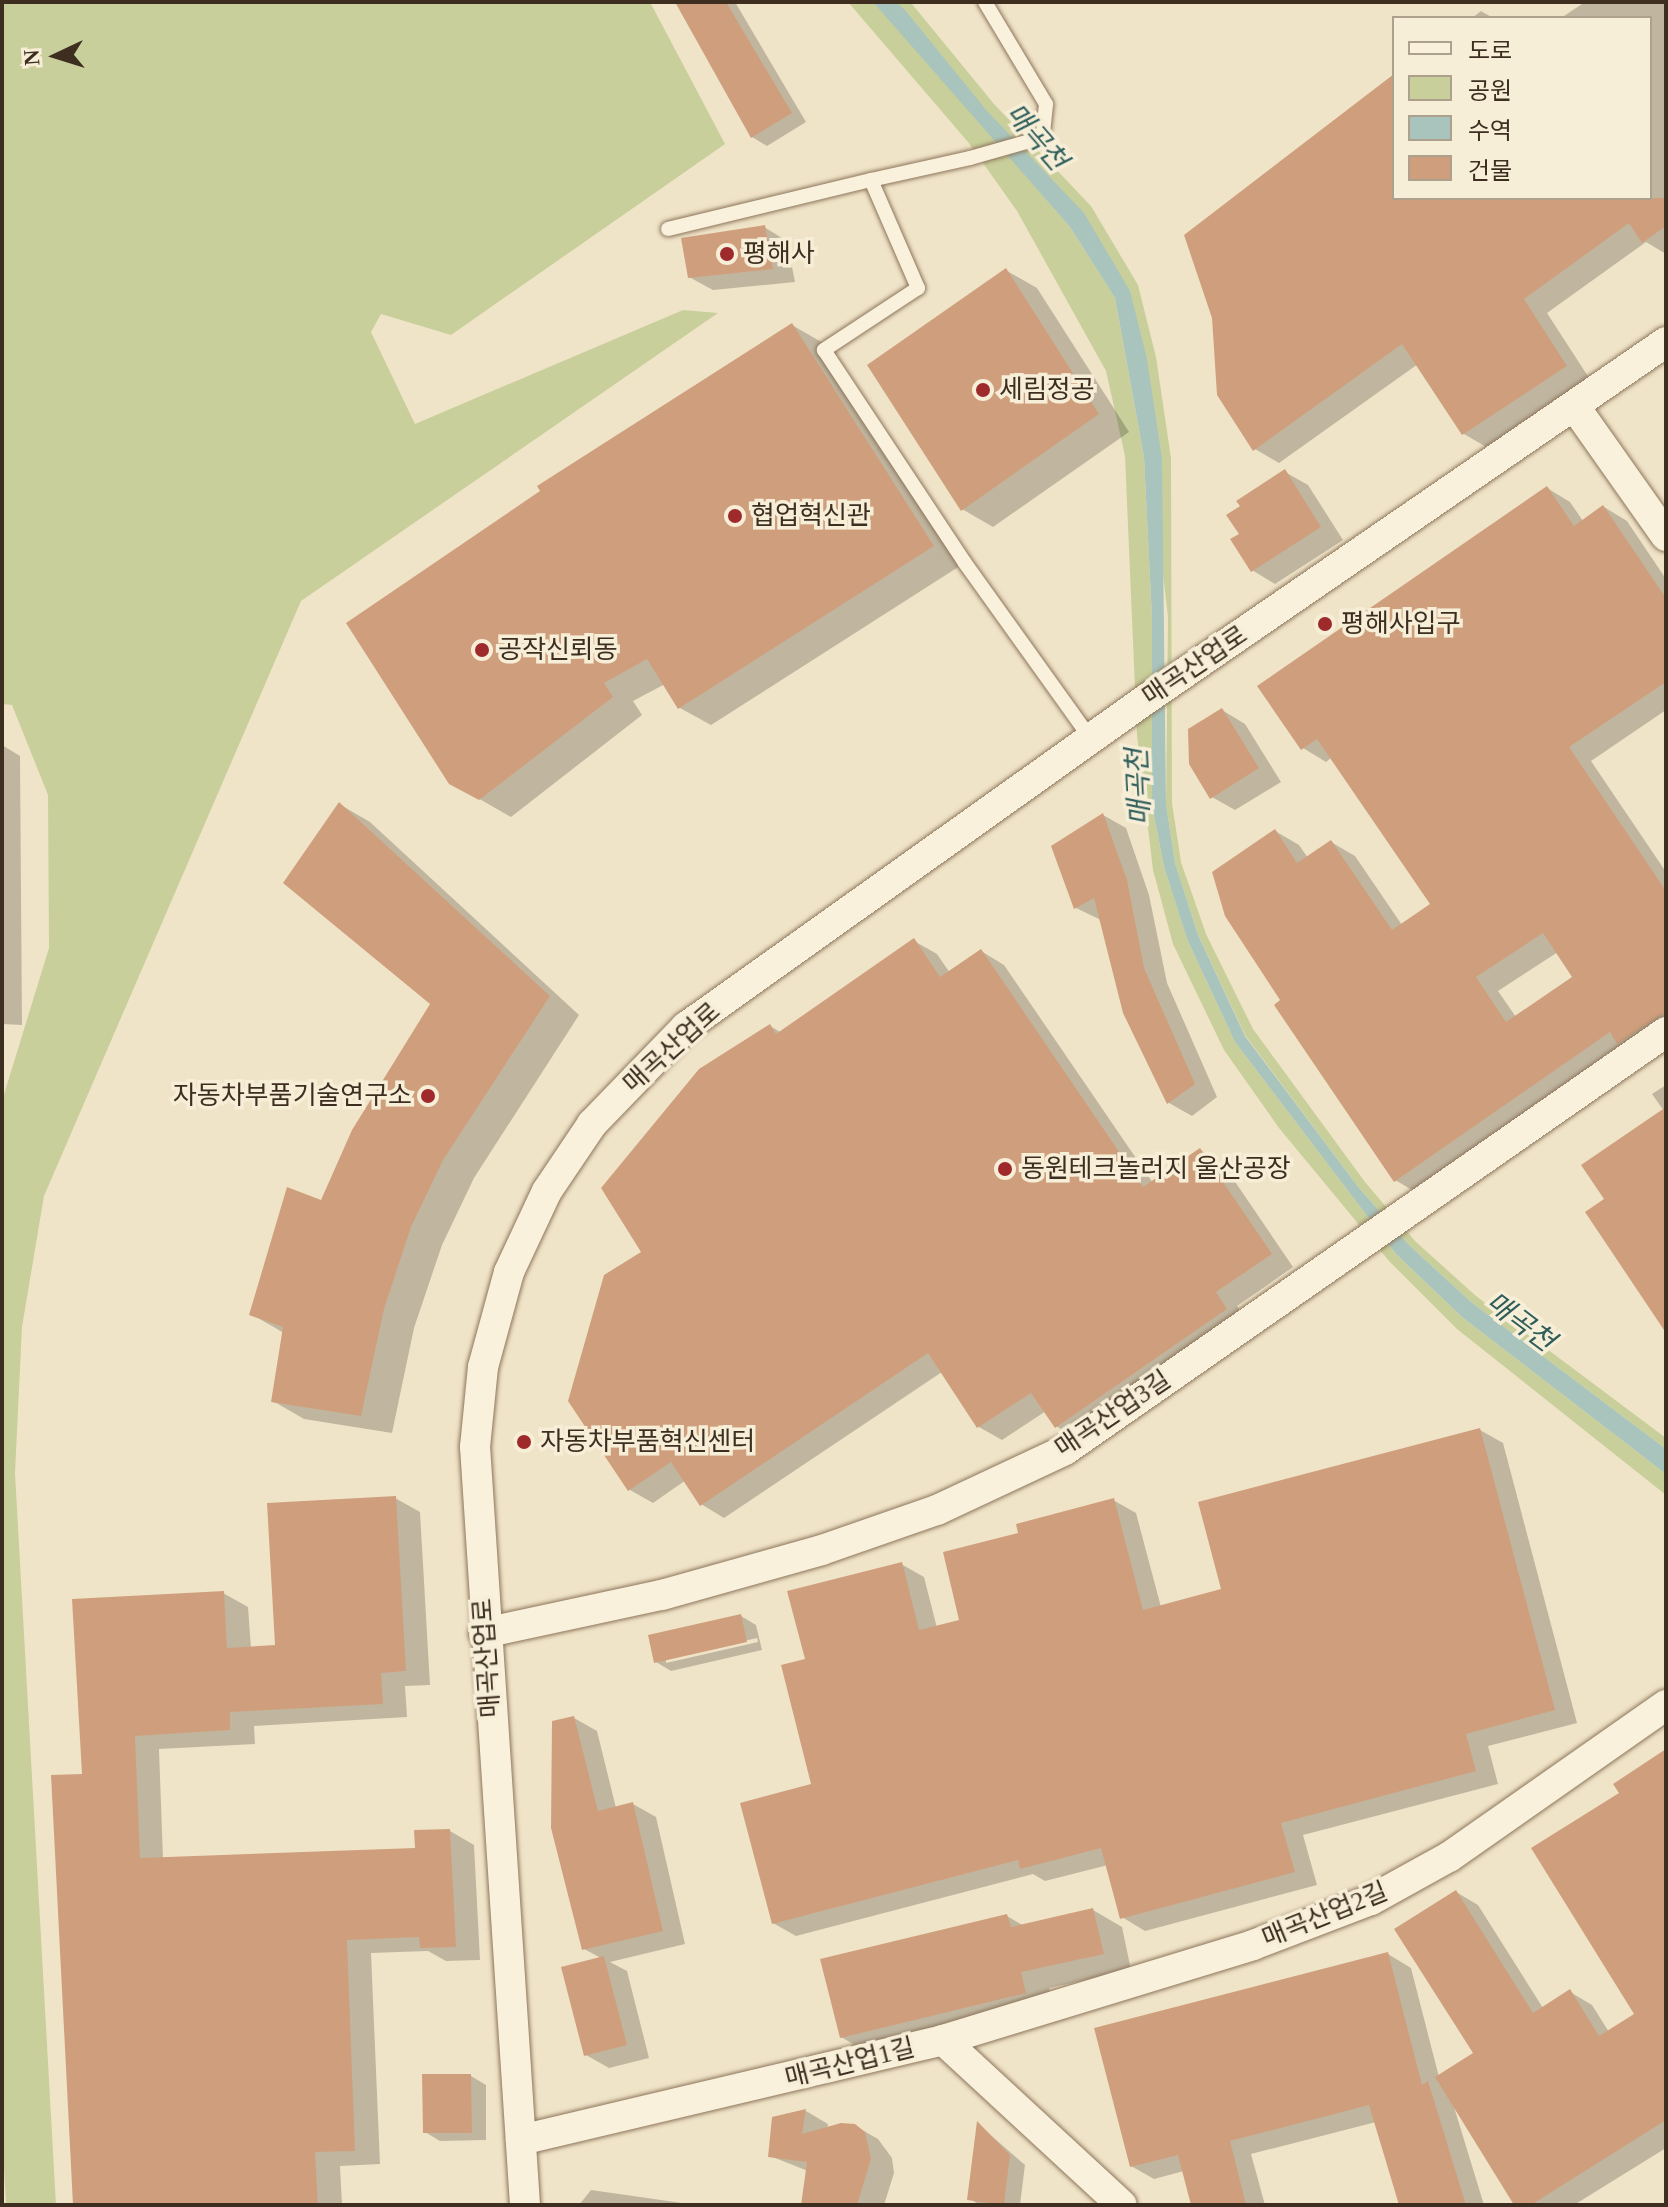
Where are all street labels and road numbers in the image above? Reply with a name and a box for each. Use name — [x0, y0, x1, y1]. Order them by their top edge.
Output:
street label: 매곡산업로 — [1137, 620, 1253, 712]
street label: 매곡산업로 — [617, 996, 727, 1100]
street label: 매곡산업3길 — [1049, 1364, 1177, 1464]
street label: 매곡산업로 — [467, 1597, 507, 1719]
street label: 매곡산업2길 — [1258, 1876, 1392, 1954]
street label: 매곡산업1길 — [782, 2032, 918, 2094]

